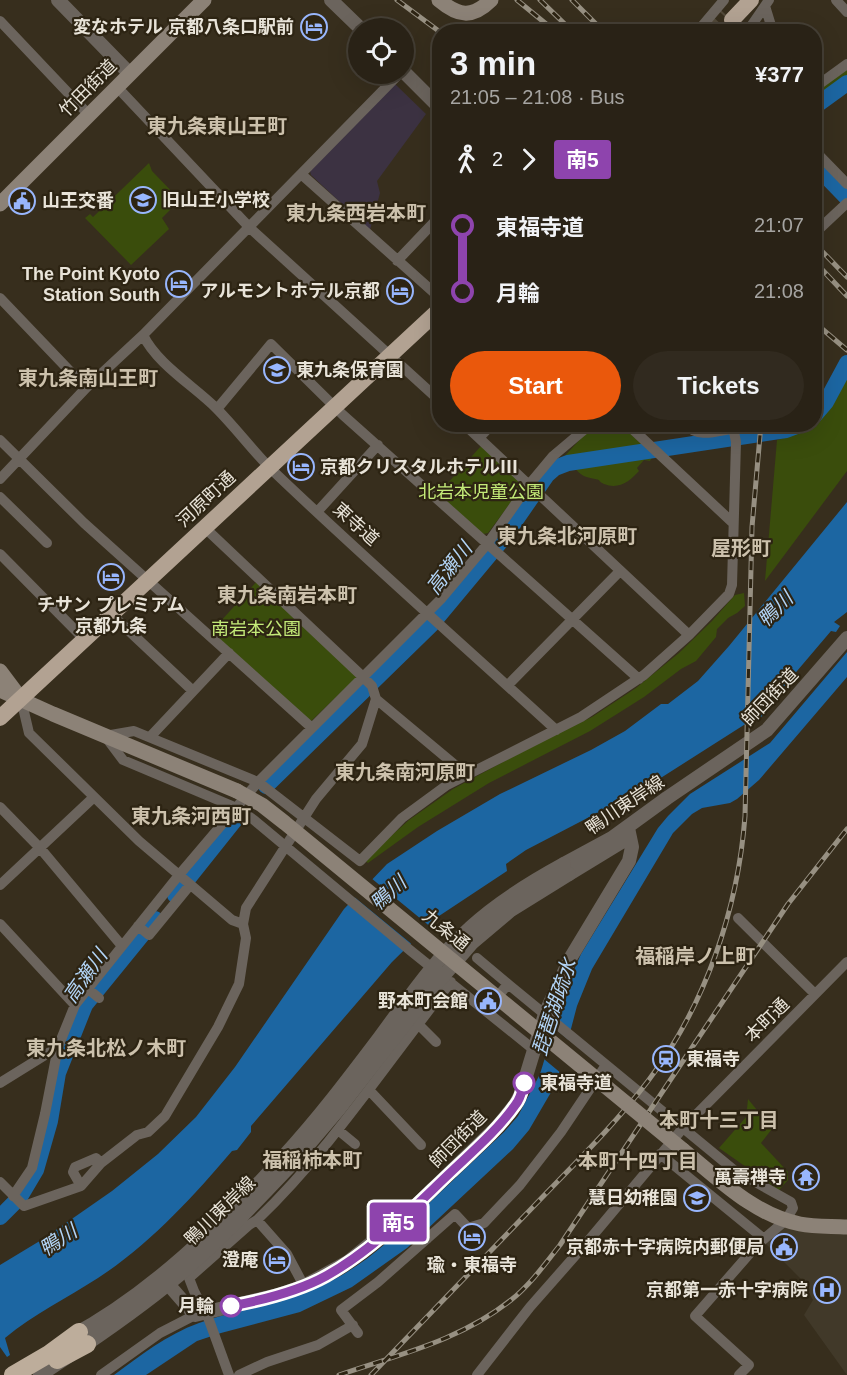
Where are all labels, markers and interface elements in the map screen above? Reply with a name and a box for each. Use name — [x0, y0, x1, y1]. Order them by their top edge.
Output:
hotel icon: 変なホテル 京都八条口駅前 — [299, 12, 329, 42]
place label: 変なホテル 京都八条口駅前 — [73, 17, 294, 37]
map controls — [348, 18, 414, 84]
button: locate — [348, 18, 414, 84]
text: 3 min — [450, 45, 536, 82]
street label: 竹田街道 — [55, 55, 121, 121]
text: ¥377 — [755, 62, 804, 87]
text: 21:05 – 21:08 · Bus — [450, 86, 625, 108]
district label: 東九条東山王町 — [147, 115, 287, 137]
icon: walk — [450, 143, 483, 176]
icon: forward — [512, 143, 545, 176]
text: 2 — [492, 148, 503, 170]
text: 南5 — [566, 148, 599, 171]
school or university icon: 旧山王小学校 — [128, 185, 158, 215]
public building icon: 山王交番 — [7, 186, 37, 216]
place label: 旧山王小学校 — [162, 190, 270, 210]
place label: 山王交番 — [42, 191, 114, 211]
district label: 東九条西岩本町 — [286, 202, 426, 224]
text: 21:07 — [754, 214, 804, 236]
text: 東福寺道 — [496, 215, 584, 240]
place label: The Point Kyoto Station South — [22, 264, 160, 305]
hotel icon: The Point Kyoto Station South — [164, 269, 194, 299]
hotel icon: アルモントホテル京都 — [385, 276, 415, 306]
text: 21:08 — [754, 280, 804, 302]
place label: アルモントホテル京都 — [200, 281, 380, 301]
text: 月輪 — [496, 281, 540, 306]
button: Start — [450, 351, 621, 420]
button: Tickets — [633, 351, 804, 420]
school or university icon: 東九条保育園 — [262, 355, 292, 385]
place label: 東九条保育園 — [296, 360, 404, 380]
district label: 東九条南山王町 — [18, 367, 158, 389]
hotel icon: 京都クリスタルホテルⅢ — [286, 452, 316, 482]
place label: 京都クリスタルホテルⅢ — [320, 457, 518, 477]
street label: 河原町通 — [173, 467, 239, 531]
park label: 北岩本児童公園 — [418, 482, 544, 502]
street label: 東寺道 — [329, 499, 383, 549]
district label: 東九条北河原町 — [497, 525, 637, 547]
water label: 高瀬川 — [422, 536, 477, 598]
district label: 屋形町 — [711, 537, 771, 559]
hotel icon: チサン プレミアム 京都九条 — [96, 562, 126, 592]
district label: 東九条南岩本町 — [217, 584, 357, 606]
water label: 鴨川 — [753, 586, 798, 631]
place label: チサン プレミアム 京都九条 — [37, 595, 185, 636]
park label: 南岩本公園 — [211, 619, 301, 639]
street label: 師団街道 — [738, 664, 802, 730]
district label: 東九条南河原町 — [335, 761, 475, 783]
street label: 鴨川東岸線 — [582, 772, 668, 838]
district label: 東九条河西町 — [131, 805, 251, 827]
water label: 鴨川 — [366, 870, 412, 915]
street label: 九条通 — [419, 905, 473, 955]
water label: 高瀬川 — [59, 943, 112, 1007]
district label: 福稲岸ノ上町 — [635, 945, 755, 967]
water label: 琵琶湖疏水 — [528, 954, 581, 1058]
public building icon: 野本町会館 — [473, 986, 503, 1016]
place label: 野本町会館 — [378, 991, 468, 1011]
street label: 本町通 — [741, 994, 793, 1046]
district label: 東九条北松ノ木町 — [26, 1037, 186, 1059]
station icon: 東福寺 — [651, 1044, 681, 1074]
place label: 東福寺 — [686, 1049, 740, 1069]
marker: 東福寺道 — [513, 1072, 535, 1094]
place label: 東福寺道 — [540, 1073, 612, 1093]
street label: 師団街道 — [425, 1106, 491, 1172]
district label: 本町十三丁目 — [659, 1109, 779, 1131]
district label: 福稲柿本町 — [262, 1149, 362, 1171]
district label: 本町十四丁目 — [578, 1150, 698, 1172]
temple icon: 萬壽禅寺 — [791, 1162, 821, 1192]
place label: 萬壽禅寺 — [714, 1167, 786, 1187]
street label: 鴨川東岸線 — [181, 1173, 259, 1249]
school or university icon: 慧日幼稚園 — [682, 1183, 712, 1213]
place label: 慧日幼稚園 — [588, 1188, 678, 1208]
line badge: 南5 — [371, 1202, 425, 1242]
text: 南5 — [382, 1211, 414, 1234]
water label: 鴨川 — [35, 1219, 82, 1260]
hotel icon: 瑜・東福寺 — [457, 1222, 487, 1252]
public building icon: 京都赤十字病院内郵便局 — [769, 1232, 799, 1262]
place label: 京都赤十字病院内郵便局 — [566, 1237, 764, 1257]
hotel icon: 澄庵 — [262, 1245, 292, 1275]
place label: 澄庵 — [222, 1250, 258, 1270]
place label: 瑜・東福寺 — [427, 1255, 517, 1275]
hospital icon: 京都第一赤十字病院 — [812, 1275, 842, 1305]
place label: 京都第一赤十字病院 — [646, 1280, 808, 1300]
marker: 月輪 — [220, 1295, 242, 1317]
place label: 月輪 — [178, 1296, 214, 1316]

